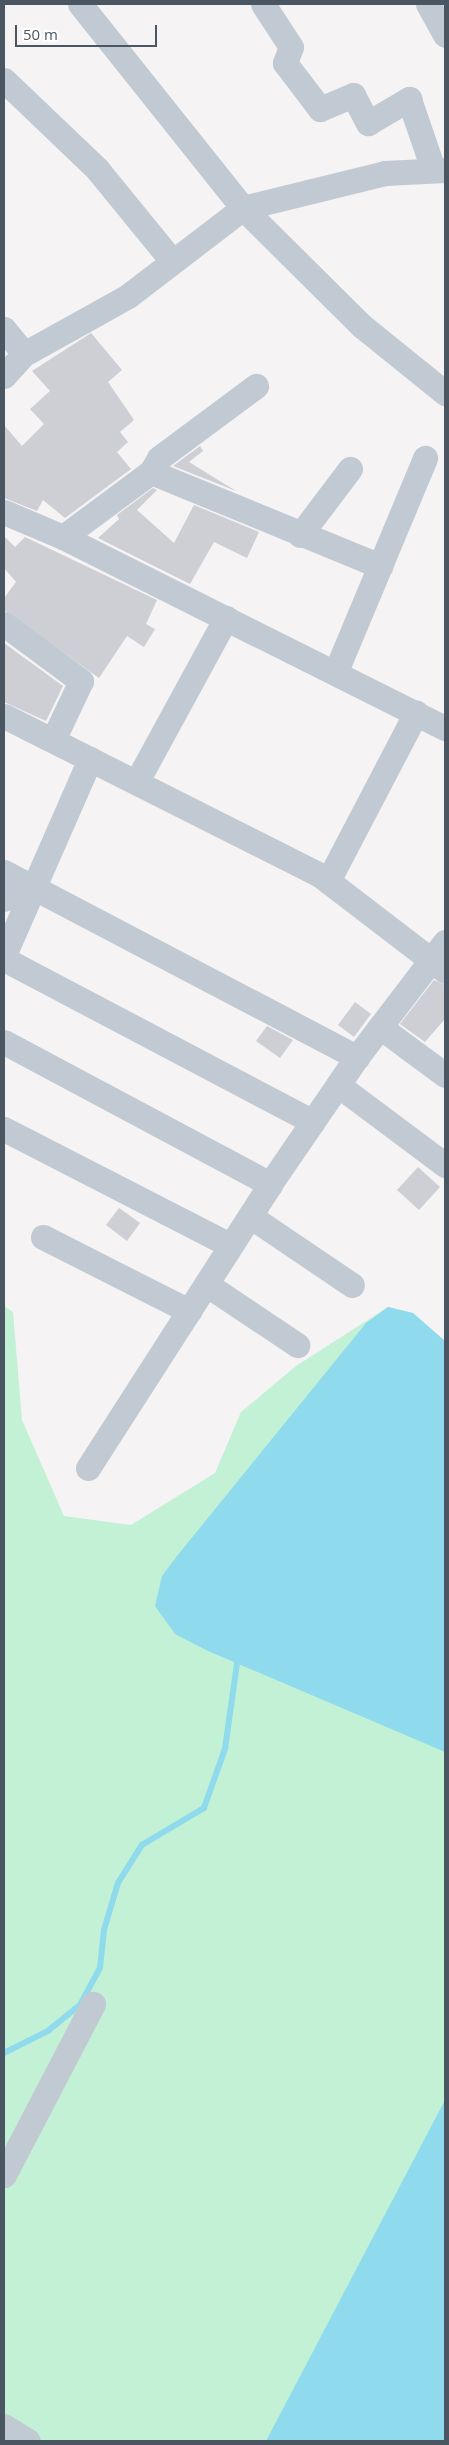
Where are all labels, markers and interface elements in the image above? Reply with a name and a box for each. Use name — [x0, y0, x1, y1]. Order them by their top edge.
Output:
scale bar — [18, 15, 160, 47]
text: 50 m — [23, 24, 58, 44]

